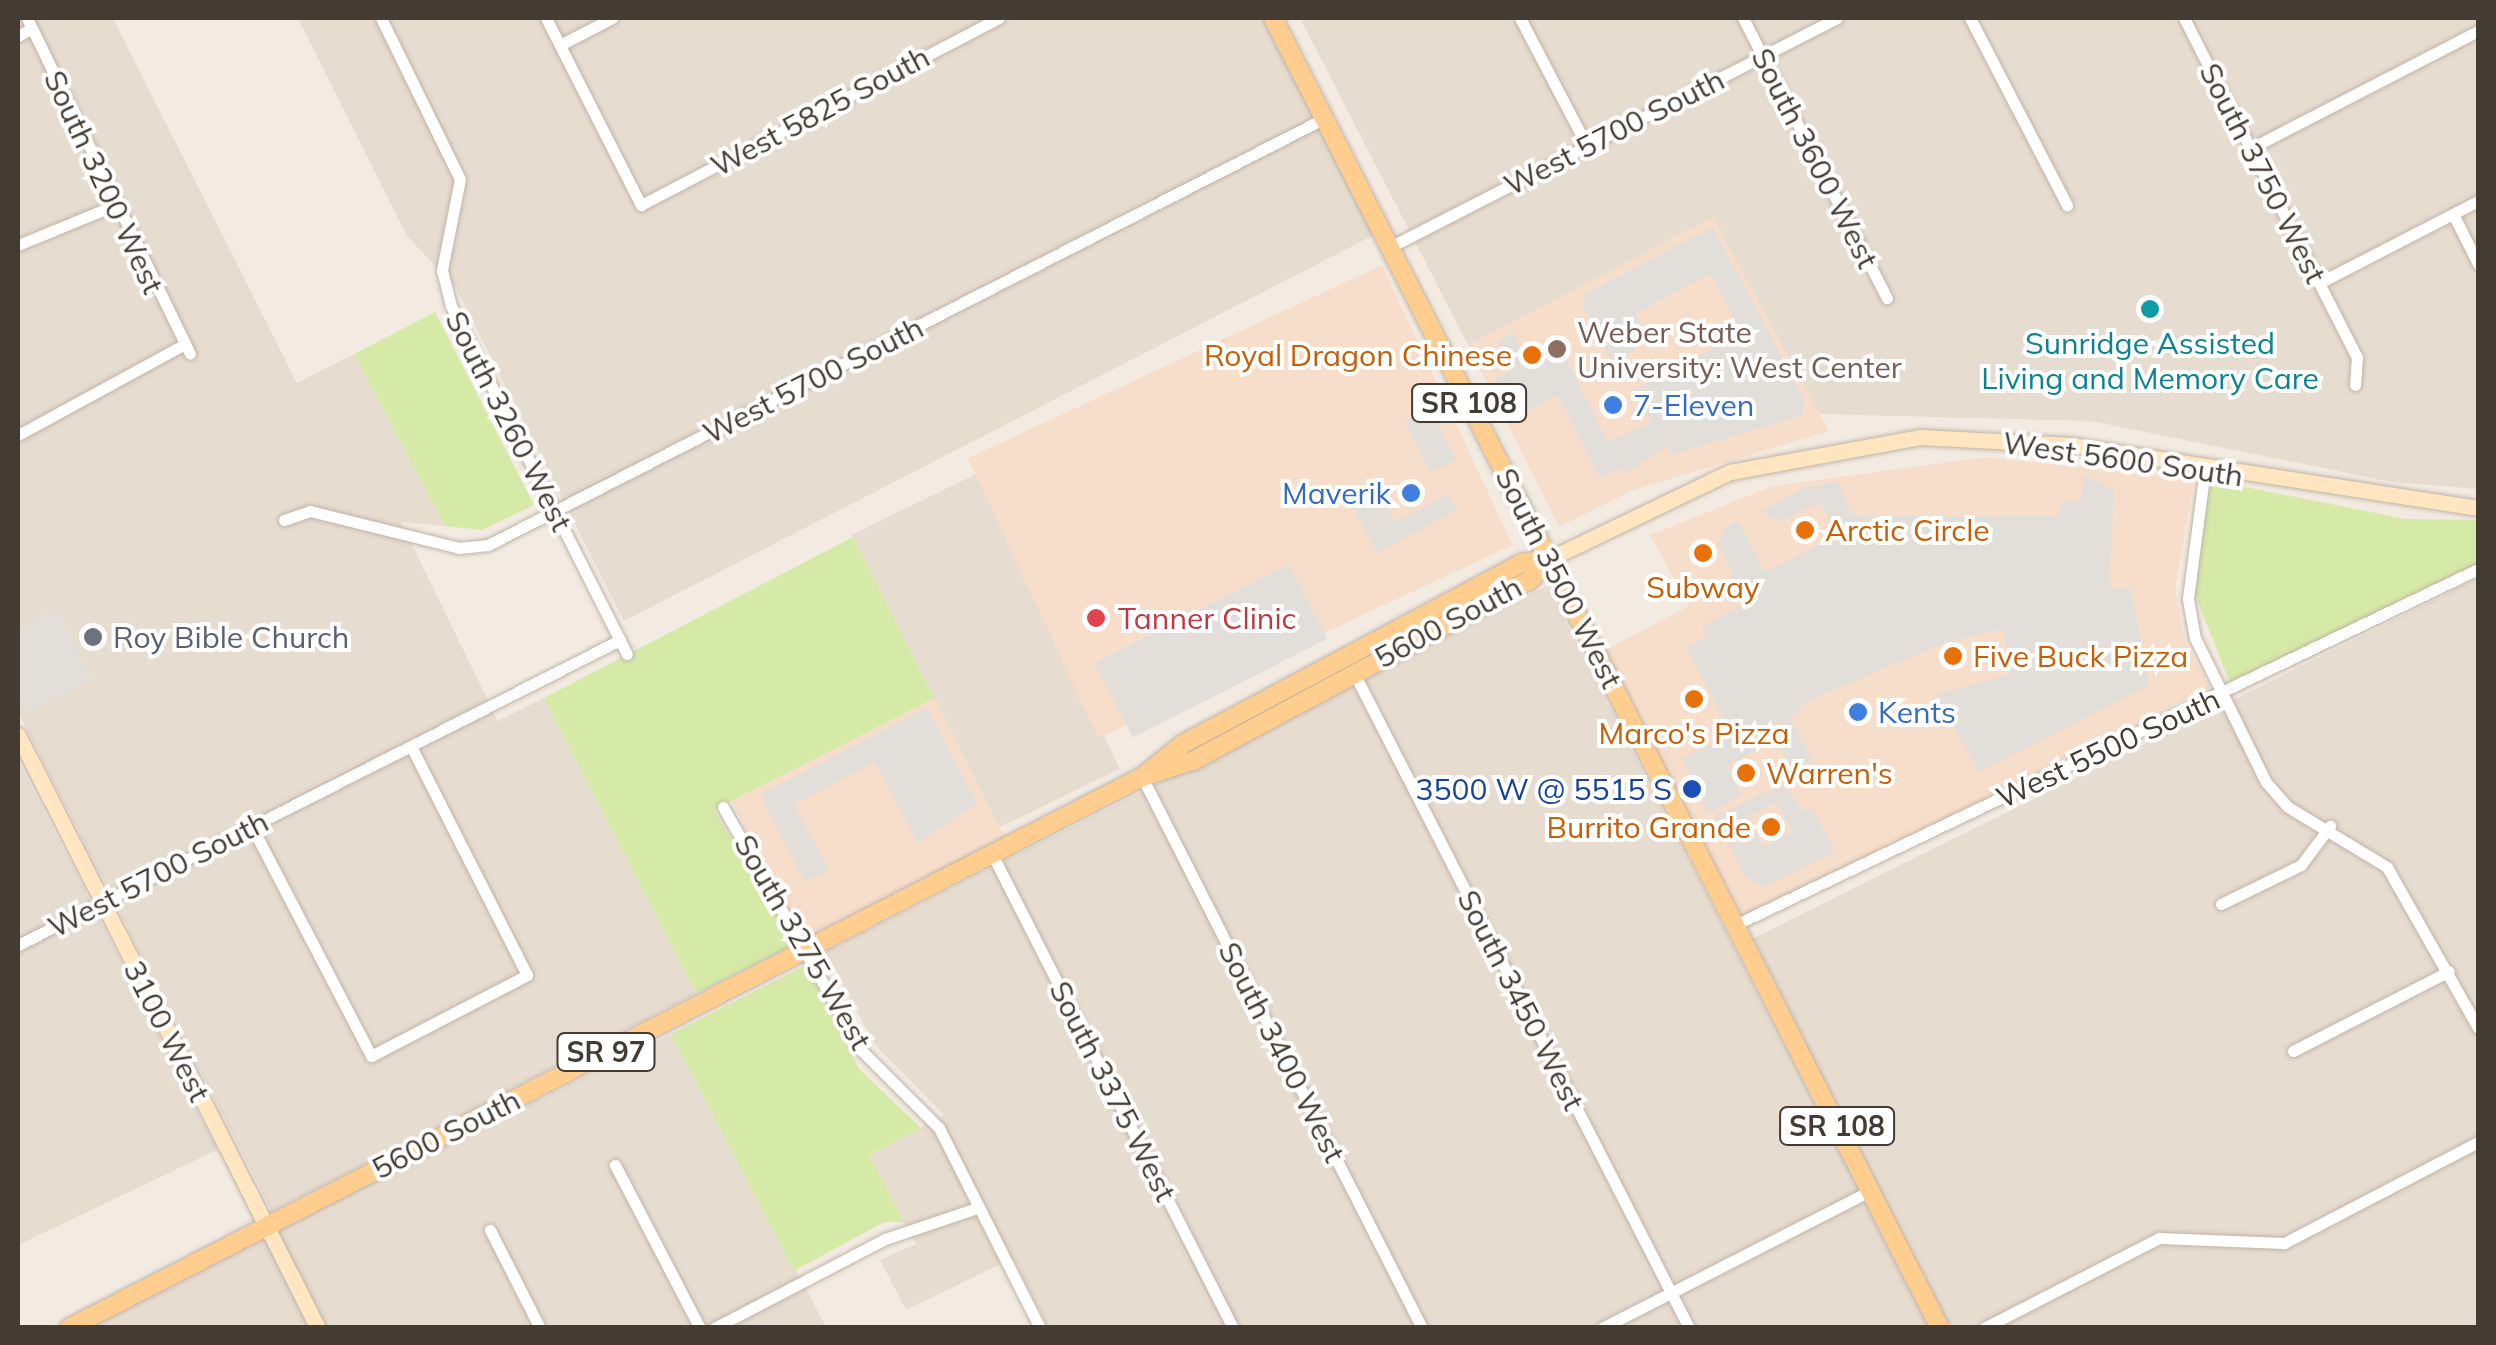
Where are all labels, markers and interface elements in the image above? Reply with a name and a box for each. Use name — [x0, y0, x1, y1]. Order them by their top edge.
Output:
street label: West 5825 South — [705, 38, 935, 184]
street label: South 3600 West — [1744, 42, 1886, 274]
street label: South 3750 West — [2192, 57, 2334, 289]
street label: West 5700 South — [1498, 61, 1730, 203]
street label: South 3200 West — [37, 65, 171, 299]
marker: Sunridge Assisted Living and Memory Care — [2139, 298, 2161, 320]
street label: South 3260 West — [438, 305, 580, 537]
street label: West 5700 South — [697, 309, 929, 451]
place label: Weber State University: West Center — [1577, 314, 1902, 384]
place label: Sunridge Assisted Living and Memory Care — [1981, 325, 2319, 396]
place label: Royal Dragon Chinese — [1204, 337, 1512, 373]
marker: Weber State University: West Center — [1546, 338, 1568, 360]
marker: Royal Dragon Chinese — [1521, 344, 1543, 366]
road number: SR 108 — [1409, 380, 1529, 426]
place label: 7-Eleven — [1633, 387, 1754, 423]
marker: 7-Eleven — [1602, 394, 1624, 416]
street label: West 5600 South — [2001, 424, 2245, 494]
street label: South 3500 West — [1488, 462, 1630, 694]
place label: Maverik — [1282, 475, 1391, 511]
marker: Maverik — [1400, 482, 1422, 504]
place label: Arctic Circle — [1825, 512, 1990, 548]
marker: Arctic Circle — [1794, 519, 1816, 541]
marker: Subway — [1692, 542, 1714, 564]
street label: 5600 South — [1368, 568, 1528, 676]
place label: Subway — [1646, 569, 1760, 605]
place label: Tanner Clinic — [1118, 600, 1296, 636]
marker: Tanner Clinic — [1083, 605, 1109, 631]
place label: Roy Bible Church — [113, 619, 349, 655]
marker: Roy Bible Church — [82, 626, 104, 648]
place label: Five Buck Pizza — [1973, 638, 2188, 674]
marker: Five Buck Pizza — [1942, 645, 1964, 667]
street label: West 5500 South — [1991, 681, 2225, 815]
marker: Marco's Pizza — [1683, 688, 1705, 710]
place label: Kents — [1878, 694, 1956, 730]
marker: Kents — [1847, 701, 1869, 723]
place label: Marco's Pizza — [1598, 715, 1790, 751]
place label: Warren's — [1766, 755, 1893, 791]
marker: Warren's — [1735, 762, 1757, 784]
place label: 3500 W @ 5515 S — [1416, 771, 1672, 807]
marker: 3500 W @ 5515 S — [1681, 778, 1703, 800]
street label: West 5700 South — [42, 803, 274, 945]
place label: Burrito Grande — [1546, 809, 1751, 845]
marker: Burrito Grande — [1760, 816, 1782, 838]
street label: South 3275 West — [727, 828, 879, 1056]
street label: South 3450 West — [1450, 884, 1592, 1116]
street label: South 3400 West — [1211, 936, 1353, 1168]
street label: 3100 West — [116, 955, 218, 1107]
street label: South 3375 West — [1042, 975, 1184, 1207]
road number: SR 97 — [556, 1029, 656, 1075]
street label: 5600 South — [366, 1081, 526, 1187]
road number: SR 108 — [1777, 1103, 1897, 1149]

